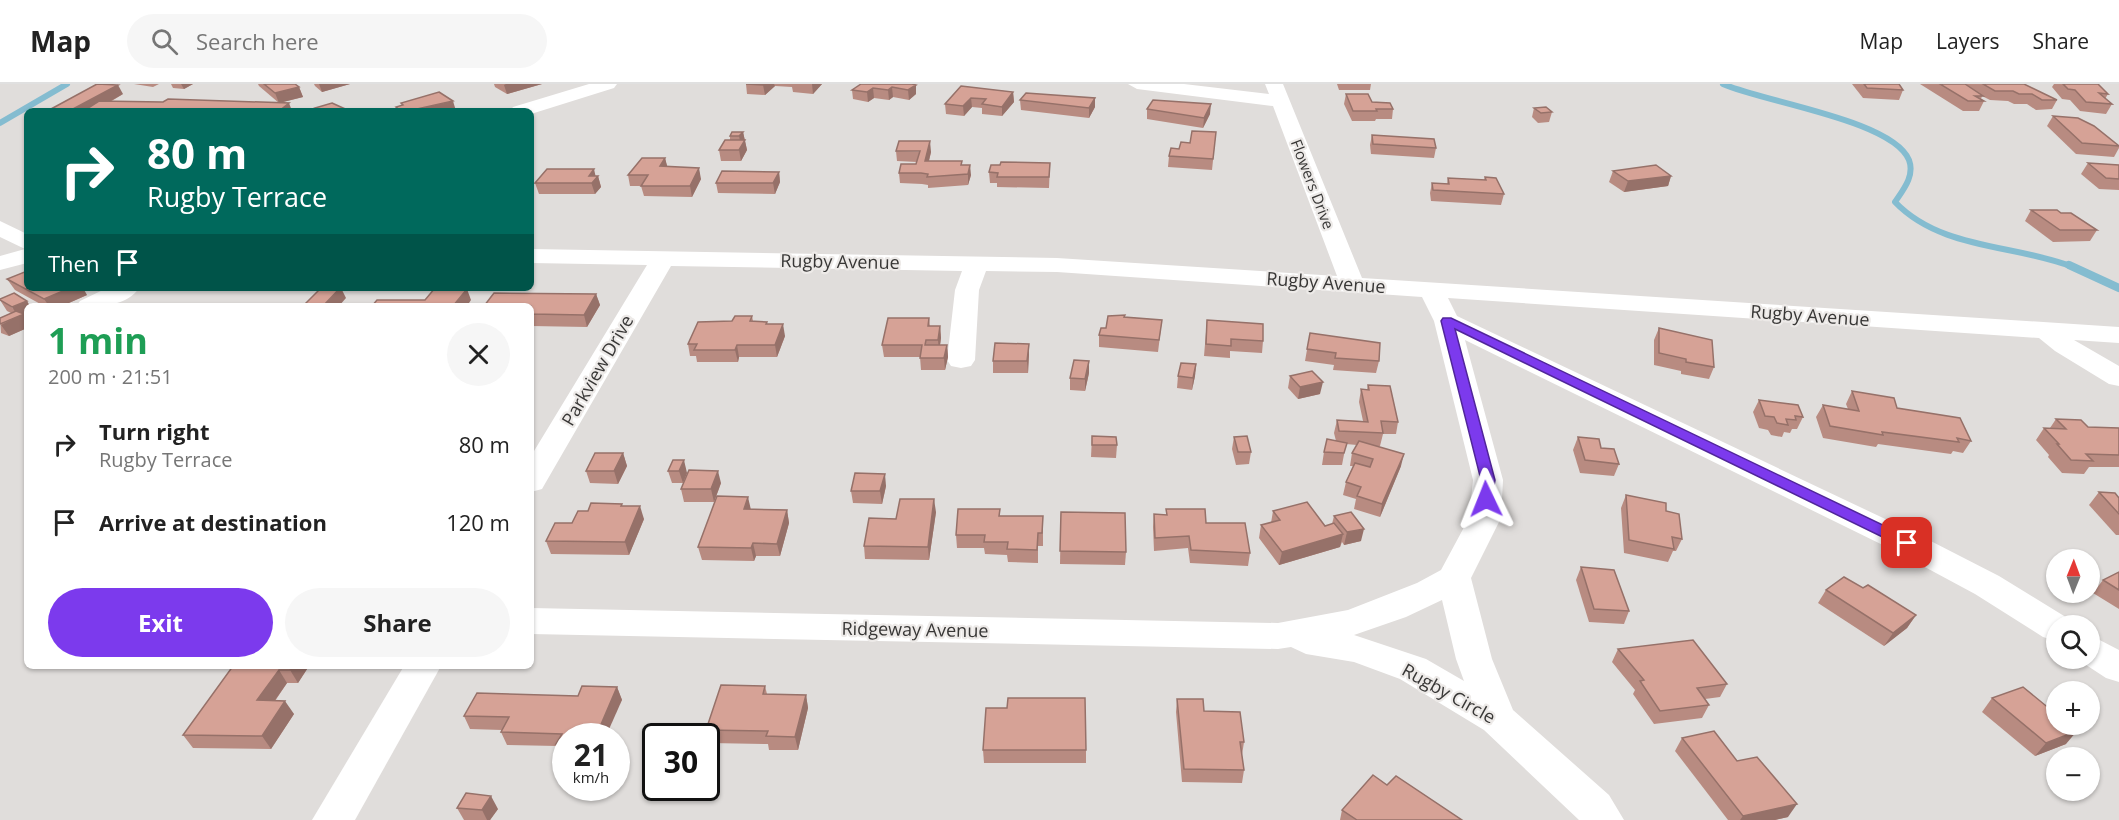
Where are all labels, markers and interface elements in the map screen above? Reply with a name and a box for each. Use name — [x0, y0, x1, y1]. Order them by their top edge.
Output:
search box — [127, 14, 547, 68]
text: Map — [30, 22, 91, 60]
icon: search — [148, 25, 181, 58]
text: Search here — [196, 26, 319, 56]
text: Map — [1860, 27, 1903, 55]
text: Layers — [1936, 27, 2000, 55]
text: Share — [2033, 27, 2089, 55]
text: 80 m — [147, 124, 247, 181]
icon: right — [48, 132, 126, 210]
street label: Flowers Drive — [1287, 136, 1339, 232]
text: Rugby Terrace — [147, 178, 327, 215]
icon: arrive — [111, 246, 144, 279]
text: Then — [48, 248, 99, 278]
street label: Rugby Avenue — [780, 248, 900, 274]
street label: Rugby Avenue — [1266, 266, 1386, 298]
street label: Rugby Avenue — [1750, 299, 1870, 331]
street label: Parkview Drive — [556, 310, 638, 430]
text: 1 min — [48, 316, 148, 365]
button: close — [447, 323, 510, 386]
text: 200 m · 21:51 — [48, 363, 173, 390]
text: Turn right — [99, 416, 210, 446]
icon: right — [48, 428, 81, 461]
text: 80 m — [459, 429, 510, 459]
text: Rugby Terrace — [99, 446, 232, 473]
position arrow — [1454, 467, 1518, 531]
icon: arrive — [48, 506, 81, 539]
text: Arrive at destination — [99, 507, 327, 537]
text: 120 m — [446, 507, 510, 537]
pin — [1881, 517, 1932, 568]
icon: arrive — [1890, 526, 1923, 559]
north arrow — [2046, 549, 2100, 603]
map controls — [2046, 549, 2100, 801]
button: Exit — [48, 588, 273, 657]
button: Share — [285, 588, 510, 657]
button: search — [2046, 615, 2100, 669]
street label: Ridgeway Avenue — [841, 616, 989, 642]
street label: Rugby Circle — [1398, 658, 1500, 728]
button: + — [2046, 681, 2100, 735]
speed limit sign: 30 — [642, 723, 720, 801]
text: 21 — [574, 734, 608, 775]
button: − — [2046, 747, 2100, 801]
text: km/h — [573, 767, 609, 787]

